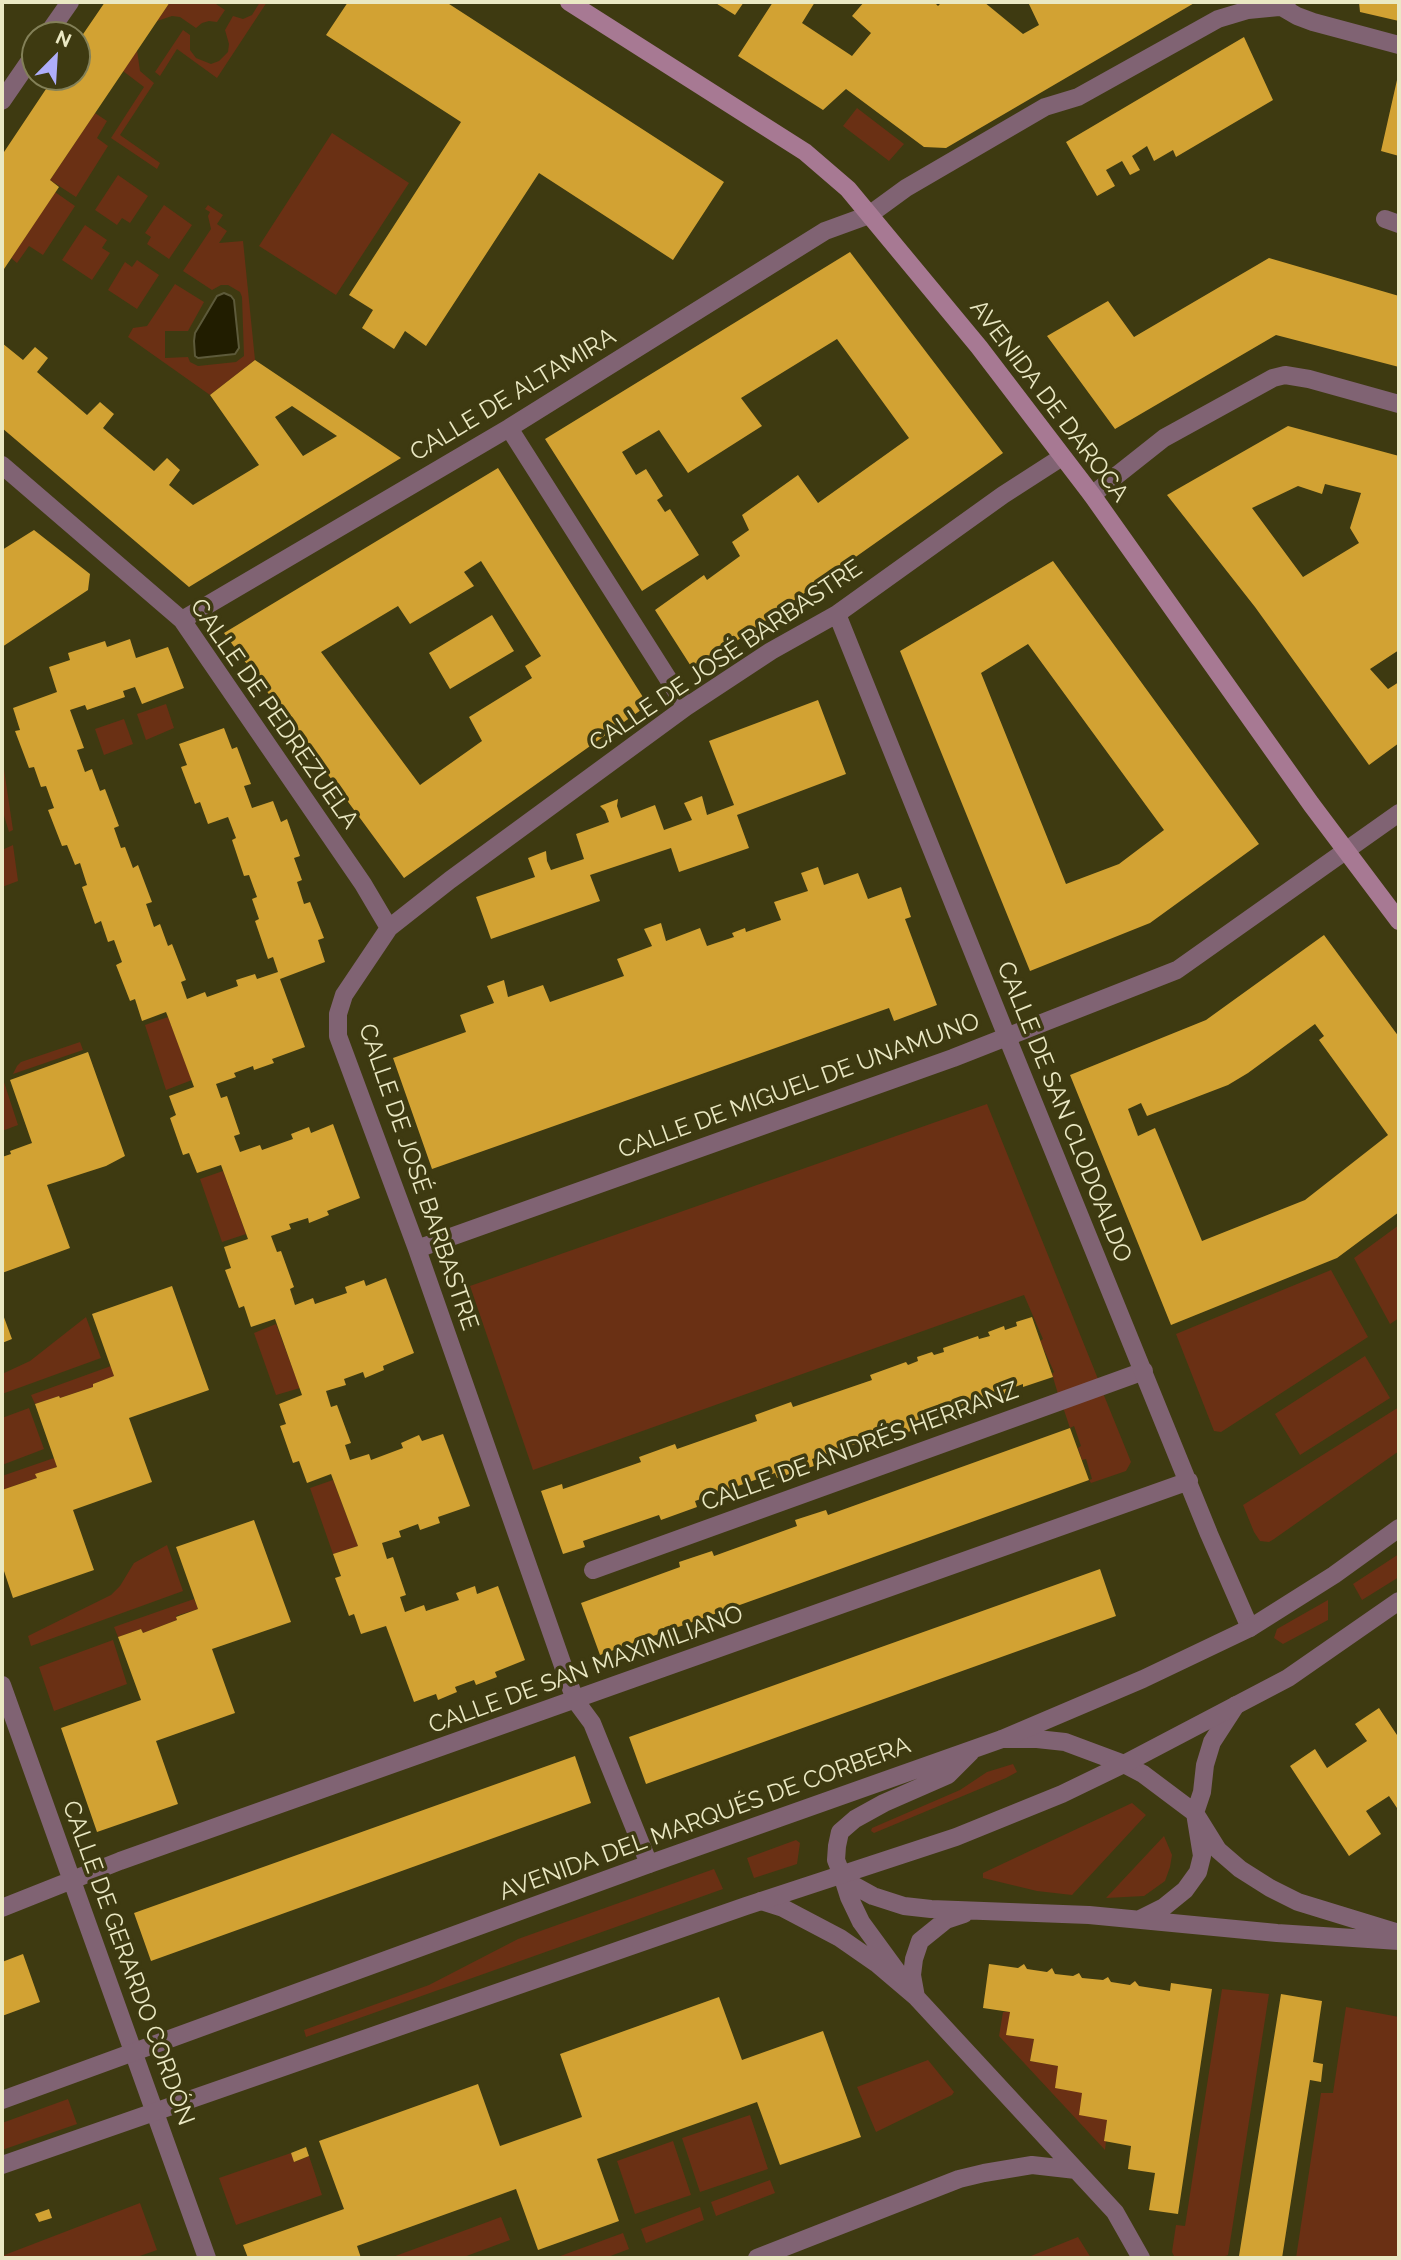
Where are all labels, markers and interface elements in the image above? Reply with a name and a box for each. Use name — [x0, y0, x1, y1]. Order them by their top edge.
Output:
north arrow — [21, 21, 91, 91]
text: N — [53, 26, 75, 52]
street label: AVENIDA DE DAROCA — [963, 294, 1135, 508]
street label: CALLE DE ALTAMIRA — [405, 322, 621, 468]
street label: CALLE DE JOSÉ BARBASTRE — [584, 554, 868, 758]
street label: CALLE DE PEDREZUELA — [184, 593, 364, 835]
street label: CALLE DE SAN CLODOALDO — [990, 957, 1138, 1267]
street label: CALLE DE MIGUEL DE UNAMUNO — [614, 1007, 984, 1165]
street label: CALLE DE JOSÉ BARBASTRE — [352, 1020, 484, 1334]
street label: CALLE DE ANDRÉS HERRANZ — [698, 1376, 1022, 1518]
street label: CALLE DE SAN MAXIMILIANO — [425, 1600, 747, 1740]
street label: AVENIDA DEL MARQUÉS DE CORBERA — [495, 1731, 915, 1907]
street label: CALLE DE GERARDO CORDÓN — [56, 1797, 200, 2129]

